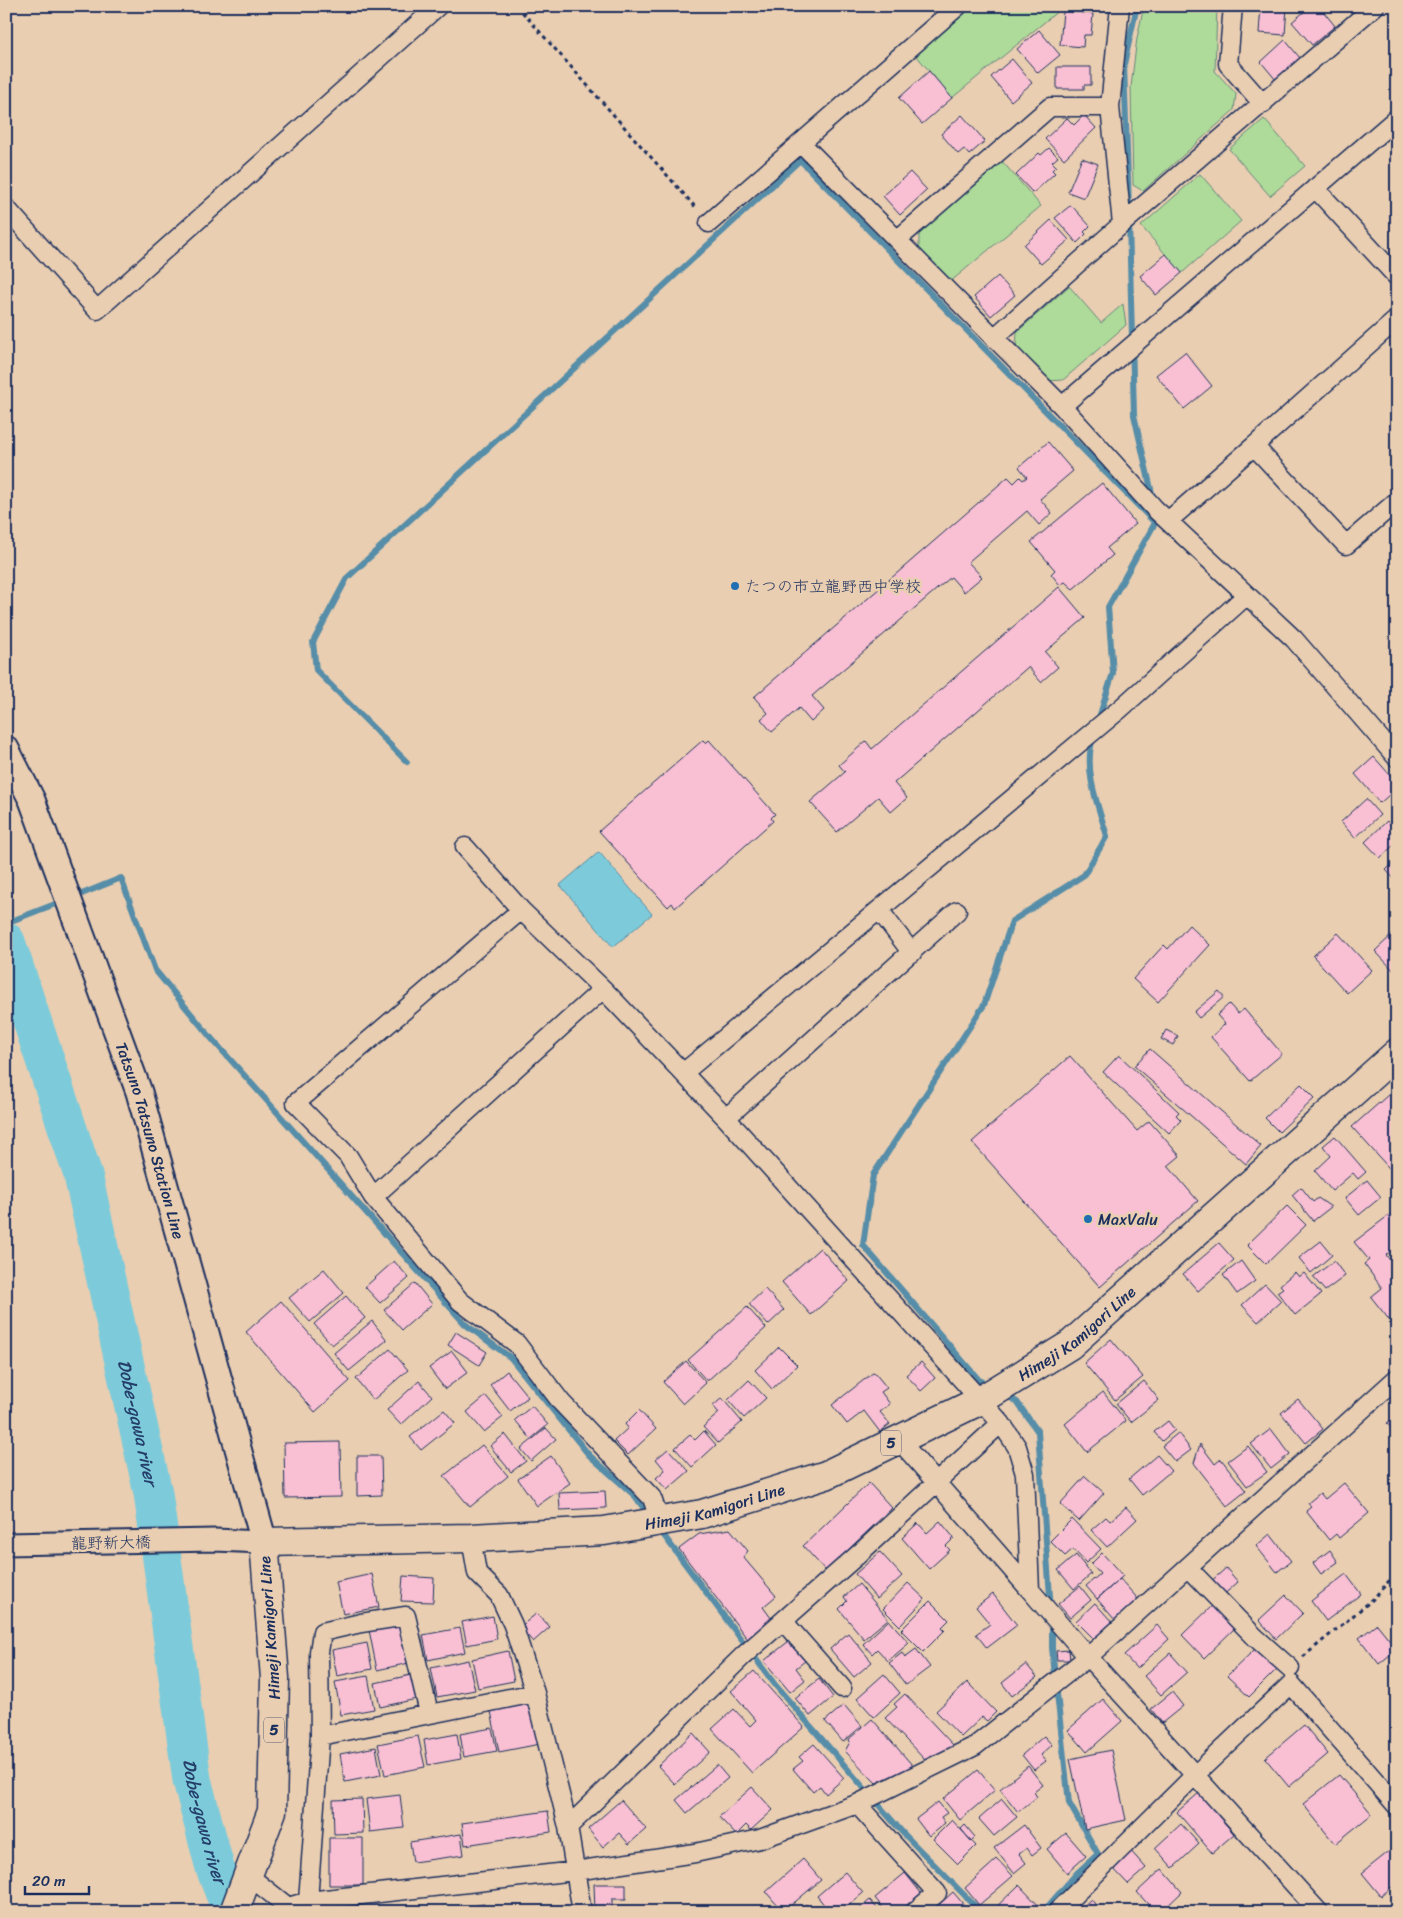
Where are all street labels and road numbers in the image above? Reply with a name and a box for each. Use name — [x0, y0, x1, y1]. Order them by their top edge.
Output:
street label: Tatsuno Tatsuno Station Line — [107, 1038, 193, 1243]
street label: Himeji Kamigori Line — [1012, 1278, 1143, 1389]
road number: 5 — [881, 1430, 901, 1456]
street label: Himeji Kamigori Line — [642, 1475, 789, 1539]
street label: 龍野新大橋 — [71, 1527, 151, 1558]
street label: Himeji Kamigori Line — [250, 1555, 289, 1701]
road number: 5 — [264, 1718, 284, 1742]

